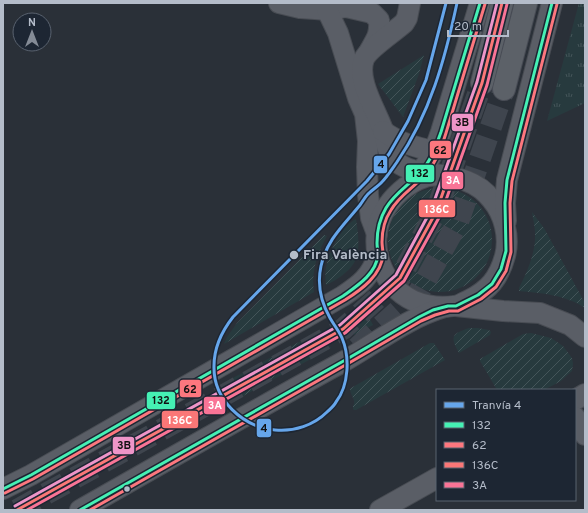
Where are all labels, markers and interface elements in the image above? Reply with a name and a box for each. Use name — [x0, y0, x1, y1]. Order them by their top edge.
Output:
north arrow — [12, 12, 52, 52]
scale bar — [448, 12, 508, 38]
text: N — [28, 16, 36, 30]
text: 20 m — [454, 19, 482, 35]
line badge: 3B — [451, 113, 474, 132]
text: 3B — [455, 116, 469, 130]
line badge: 62 — [429, 140, 452, 159]
text: 62 — [433, 144, 447, 158]
line badge: 4 — [373, 155, 388, 174]
text: 4 — [377, 158, 385, 172]
line badge: 132 — [405, 164, 435, 183]
text: 132 — [411, 167, 429, 181]
line badge: 3A — [441, 171, 464, 190]
text: 3A — [446, 174, 460, 188]
line badge: 136C — [418, 199, 456, 218]
text: 136C — [425, 203, 449, 217]
place label: Fira València — [303, 247, 387, 264]
marker: Fira València — [288, 249, 300, 261]
line badge: 62 — [179, 379, 202, 398]
text: 62 — [183, 383, 197, 397]
legend — [436, 389, 576, 501]
line badge: 132 — [146, 391, 176, 410]
text: 132 — [152, 394, 170, 408]
line badge: 3A — [203, 396, 226, 415]
text: Tranvía 4 — [472, 398, 521, 414]
text: 3A — [208, 399, 222, 413]
line badge: 136C — [161, 410, 199, 429]
text: 136C — [168, 414, 192, 428]
line badge: 4 — [256, 418, 272, 438]
text: 132 — [472, 418, 491, 434]
text: 4 — [260, 422, 268, 436]
line badge: 3B — [112, 436, 135, 455]
text: 62 — [472, 438, 487, 454]
text: 3B — [117, 439, 131, 453]
text: 136C — [472, 458, 499, 474]
text: 3A — [472, 478, 487, 494]
unlabelled marker — [122, 484, 132, 494]

